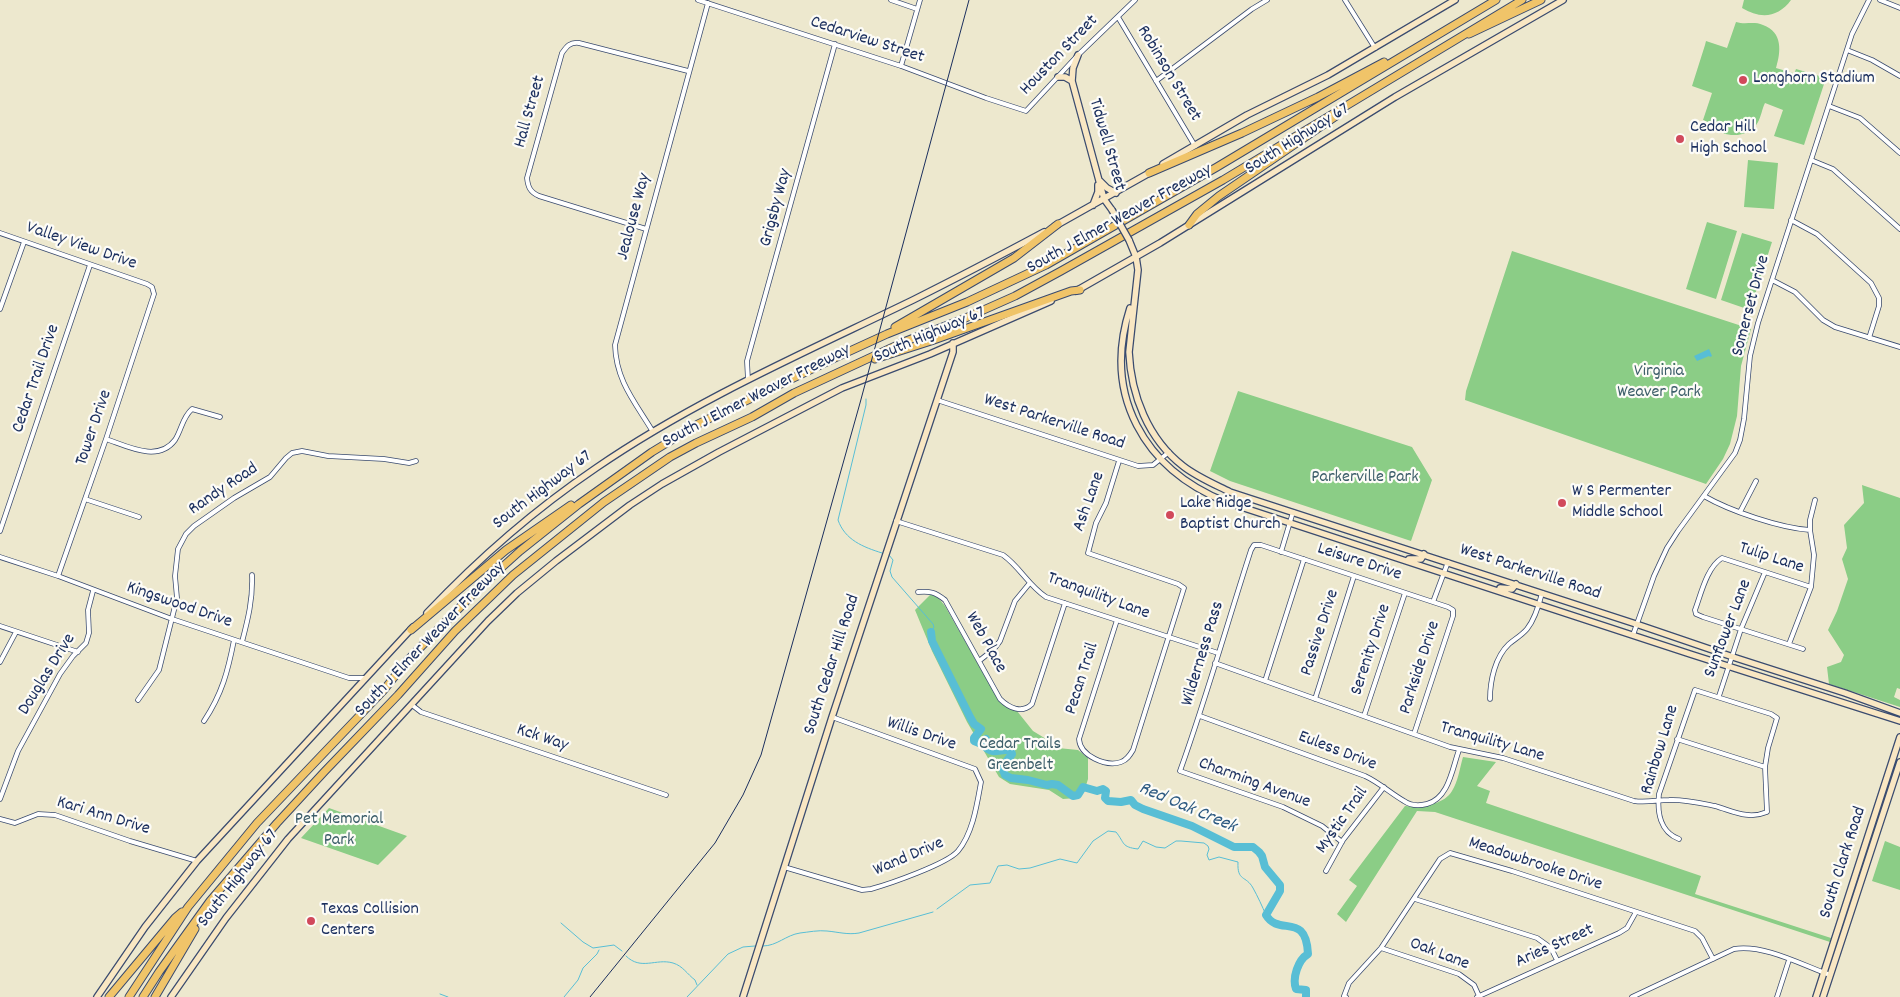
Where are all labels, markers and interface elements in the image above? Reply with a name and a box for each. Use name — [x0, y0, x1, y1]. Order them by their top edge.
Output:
street label: Houston Street — [1016, 11, 1104, 101]
street label: Cedarview Street — [807, 12, 927, 70]
street label: Robinson Street — [1131, 22, 1205, 126]
place label: Longhorn Stadium — [1753, 69, 1875, 91]
street label: Hall Street — [510, 73, 552, 151]
marker: Longhorn Stadium — [1737, 74, 1749, 86]
street label: Tidwell Street — [1083, 96, 1129, 194]
street label: South Highway 67 — [1242, 99, 1354, 181]
place label: Cedar Hill High School — [1690, 118, 1766, 160]
marker: Cedar Hill High School — [1674, 133, 1686, 145]
street label: South J Elmer Weaver Freeway — [1024, 160, 1216, 280]
street label: Grigsby Way — [756, 167, 798, 249]
street label: Jealouse Way — [613, 171, 657, 263]
street label: Valley View Drive — [23, 218, 139, 276]
street label: Somerset Drive — [1728, 253, 1776, 359]
street label: South Highway 67 — [871, 303, 989, 369]
street label: Cedar Trail Drive — [8, 322, 66, 436]
street label: South J Elmer Weaver Freeway — [660, 340, 854, 454]
park label: Virginia Weaver Park — [1617, 362, 1701, 404]
street label: Tower Drive — [72, 387, 118, 469]
street label: West Parkerville Road — [981, 390, 1127, 456]
street label: South Highway 67 — [489, 447, 597, 535]
street label: Randy Road — [185, 459, 263, 521]
park label: Parkerville Park — [1311, 468, 1419, 490]
street label: Ash Lane — [1069, 469, 1111, 535]
place label: W S Permenter Middle School — [1572, 482, 1671, 524]
place label: Lake Ridge Baptist Church — [1180, 494, 1281, 536]
marker: W S Permenter Middle School — [1556, 497, 1568, 509]
marker: Lake Ridge Baptist Church — [1164, 509, 1176, 521]
street label: Tulip Lane — [1736, 538, 1806, 580]
street label: Leisure Drive — [1314, 539, 1404, 587]
street label: West Parkerville Road — [1457, 540, 1603, 606]
street label: South J Elmer Weaver Freeway — [351, 558, 511, 722]
street label: Tranquility Lane — [1044, 568, 1152, 626]
street label: Sunflower Lane — [1700, 577, 1758, 681]
street label: Kingswood Drive — [123, 578, 235, 634]
street label: Passive Drive — [1297, 587, 1345, 679]
street label: South Cedar Hill Road — [800, 592, 866, 738]
street label: Wilderness Pass — [1178, 599, 1230, 709]
street label: Serenity Drive — [1347, 602, 1397, 698]
street label: Web Place — [960, 609, 1010, 677]
street label: Parkside Drive — [1396, 619, 1446, 717]
street label: Douglas Drive — [14, 630, 82, 720]
street label: Pecan Trail — [1061, 640, 1105, 718]
street label: Rainbow Lane — [1637, 703, 1685, 797]
street label: Willis Drive — [884, 713, 958, 757]
street label: Tranquility Lane — [1437, 718, 1547, 768]
street label: Kck Way — [513, 720, 571, 758]
street label: Euless Drive — [1295, 727, 1379, 777]
park label: Cedar Trails Greenbelt — [979, 735, 1061, 778]
street label: Charming Avenue — [1195, 754, 1313, 814]
water label: Red Oak Creek — [1135, 778, 1239, 840]
street label: Mystic Trail — [1312, 783, 1374, 859]
street label: Kari Ann Drive — [54, 793, 152, 841]
street label: South Clark Road — [1816, 804, 1872, 922]
park label: Pet Memorial Park — [295, 810, 383, 852]
street label: South Highway 67 — [194, 826, 284, 932]
street label: Meadowbrooke Drive — [1465, 833, 1605, 897]
street label: Wand Drive — [871, 834, 947, 882]
place label: Texas Collision Centers — [321, 900, 419, 942]
marker: Texas Collision Centers — [305, 915, 317, 927]
street label: Aries Street — [1513, 920, 1597, 974]
street label: Oak Lane — [1406, 934, 1472, 976]

